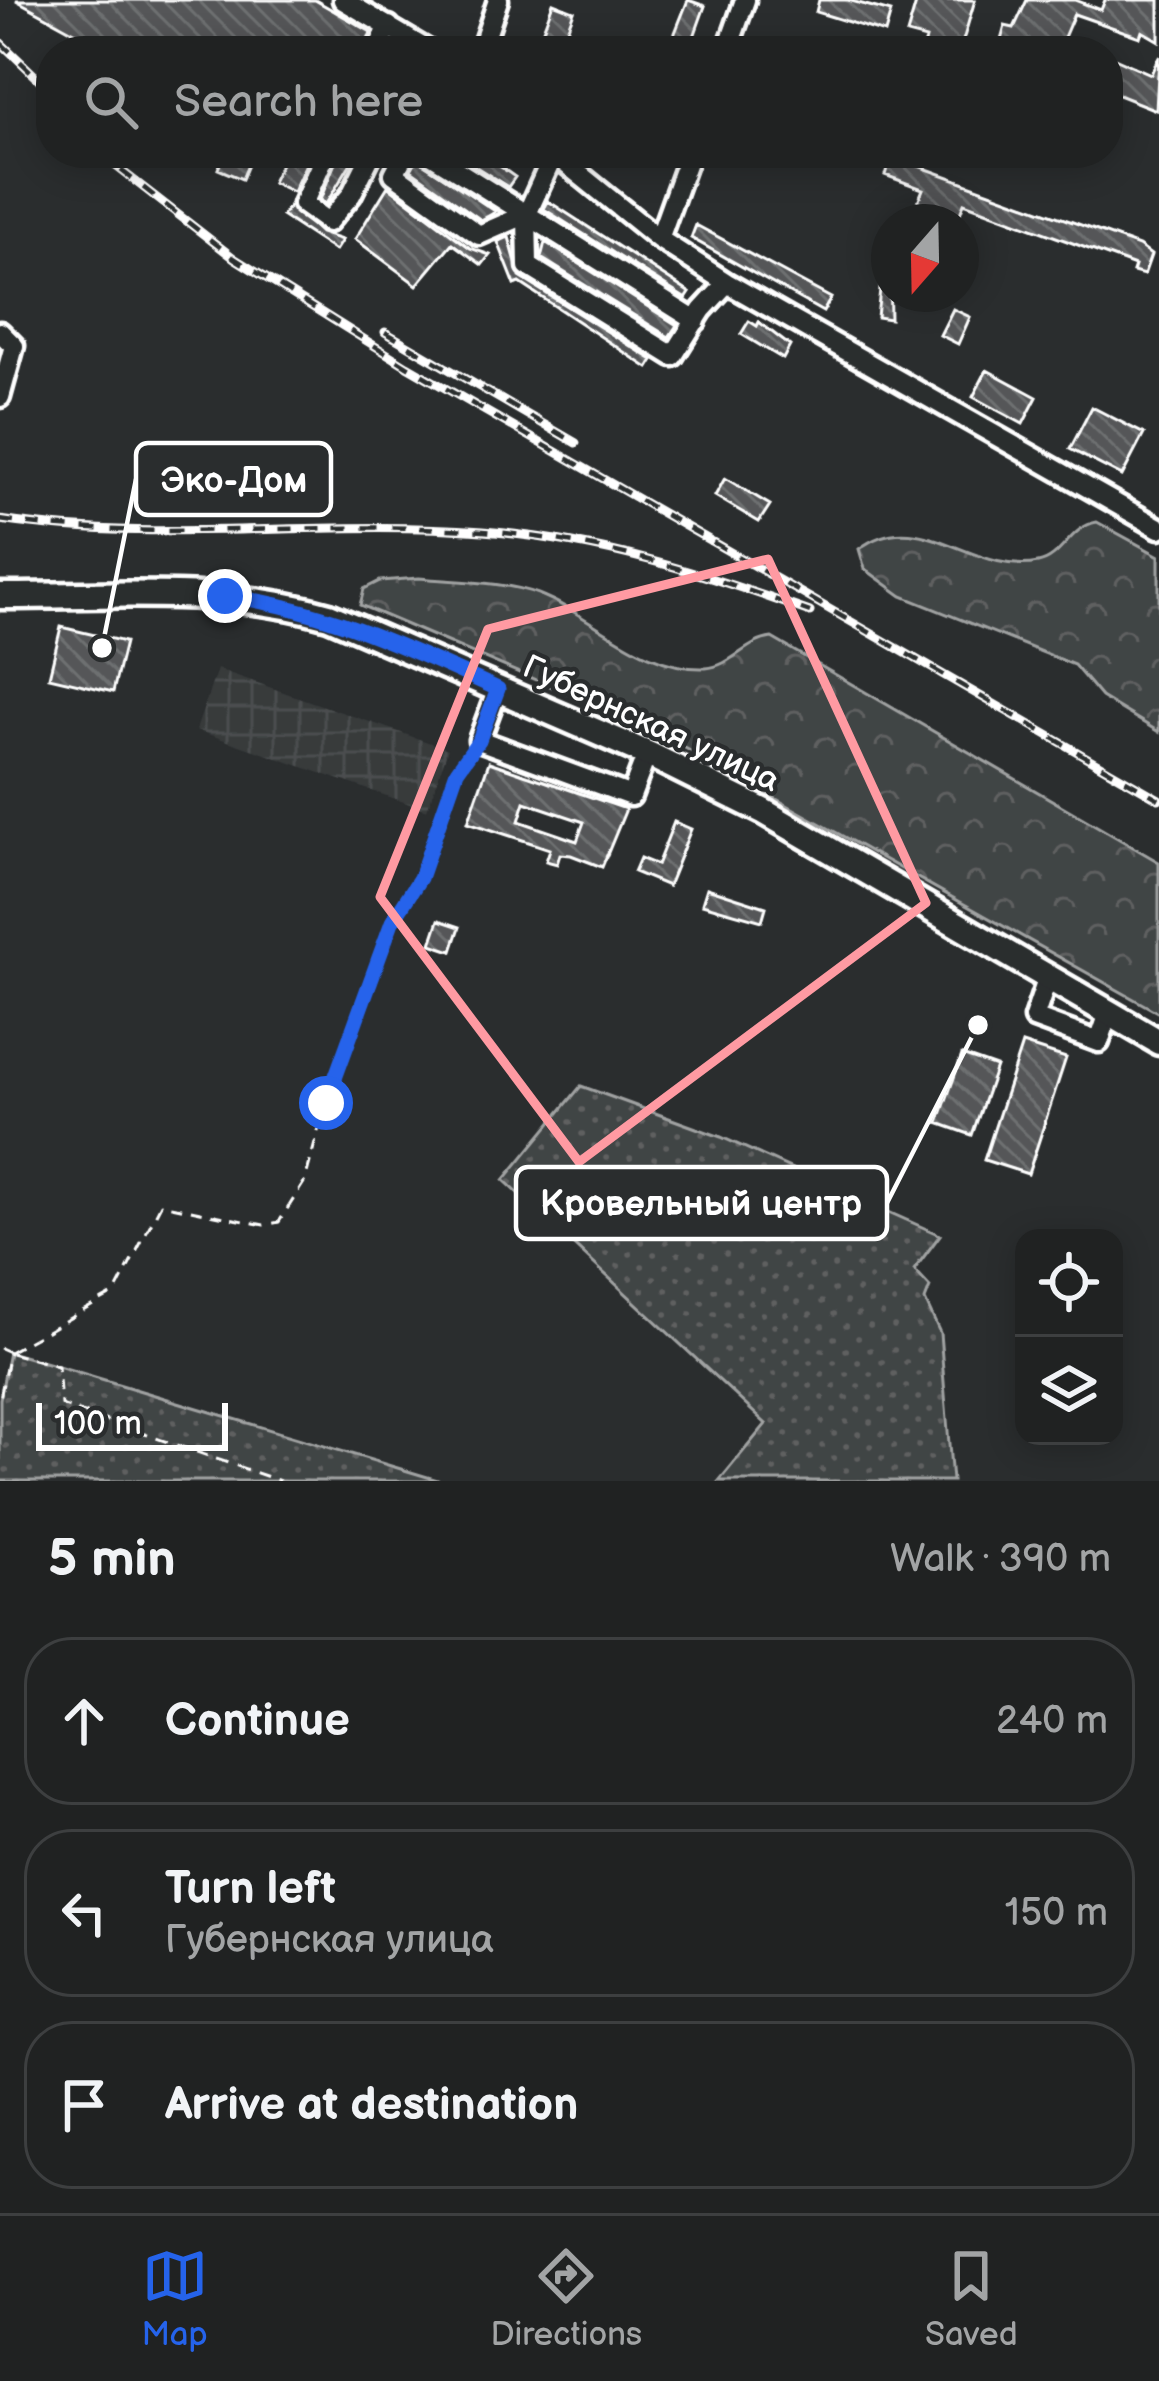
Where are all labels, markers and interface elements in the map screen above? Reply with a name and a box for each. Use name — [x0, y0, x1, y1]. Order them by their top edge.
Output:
search box — [36, 36, 1123, 168]
icon: search — [78, 69, 144, 135]
text: Search here — [174, 75, 423, 130]
north arrow — [871, 204, 979, 312]
callout: Эко-Дом — [136, 443, 331, 515]
text: Эко-Дом — [161, 460, 307, 503]
route end — [198, 569, 252, 623]
street label: Губернская улица — [516, 647, 786, 801]
route start — [299, 1076, 353, 1130]
callout: Кровельный центр — [516, 1167, 887, 1239]
text: Кровельный центр — [540, 1183, 862, 1226]
map controls — [1015, 1229, 1123, 1445]
button: locate — [1015, 1229, 1123, 1337]
button: layers — [1015, 1337, 1123, 1445]
scale bar — [36, 1397, 228, 1450]
text: 100 m — [54, 1404, 142, 1444]
text: 5 min — [48, 1529, 176, 1590]
text: Walk · 390 m — [890, 1536, 1111, 1583]
icon: ahead — [51, 1688, 117, 1754]
text: Continue — [165, 1694, 350, 1749]
text: 240 m — [996, 1698, 1108, 1745]
text: Turn left — [165, 1862, 336, 1917]
icon: left — [51, 1880, 117, 1946]
text: 150 m — [1005, 1890, 1108, 1937]
text: Губернская улица — [165, 1917, 494, 1964]
icon: arrive — [51, 2072, 117, 2138]
text: Arrive at destination — [165, 2078, 578, 2133]
tab: Map — [141, 2243, 208, 2355]
tab: Directions — [490, 2243, 642, 2355]
tab: Saved — [925, 2243, 1018, 2355]

